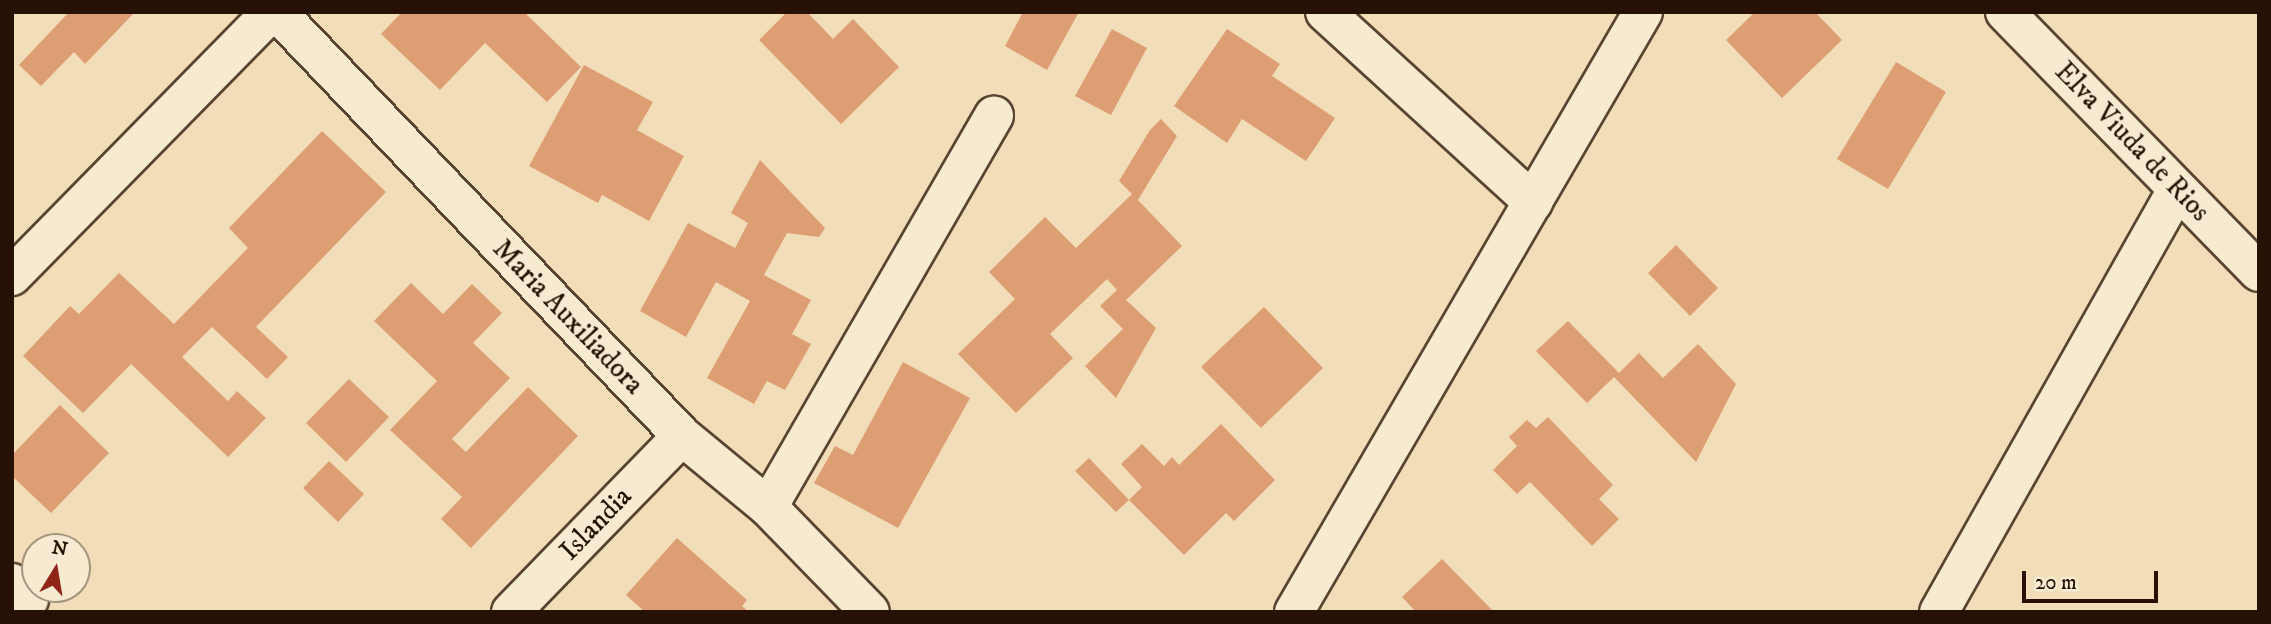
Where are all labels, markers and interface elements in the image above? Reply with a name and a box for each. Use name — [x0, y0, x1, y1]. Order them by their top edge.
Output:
street label: Elva Viuda de Rios — [2047, 55, 2217, 229]
street label: Maria Auxiliadora — [486, 232, 650, 402]
street label: Islandia — [553, 480, 639, 568]
north arrow — [21, 533, 91, 603]
text: N — [50, 536, 70, 562]
scale bar — [2026, 558, 2162, 602]
text: 20 m — [2035, 570, 2077, 596]

